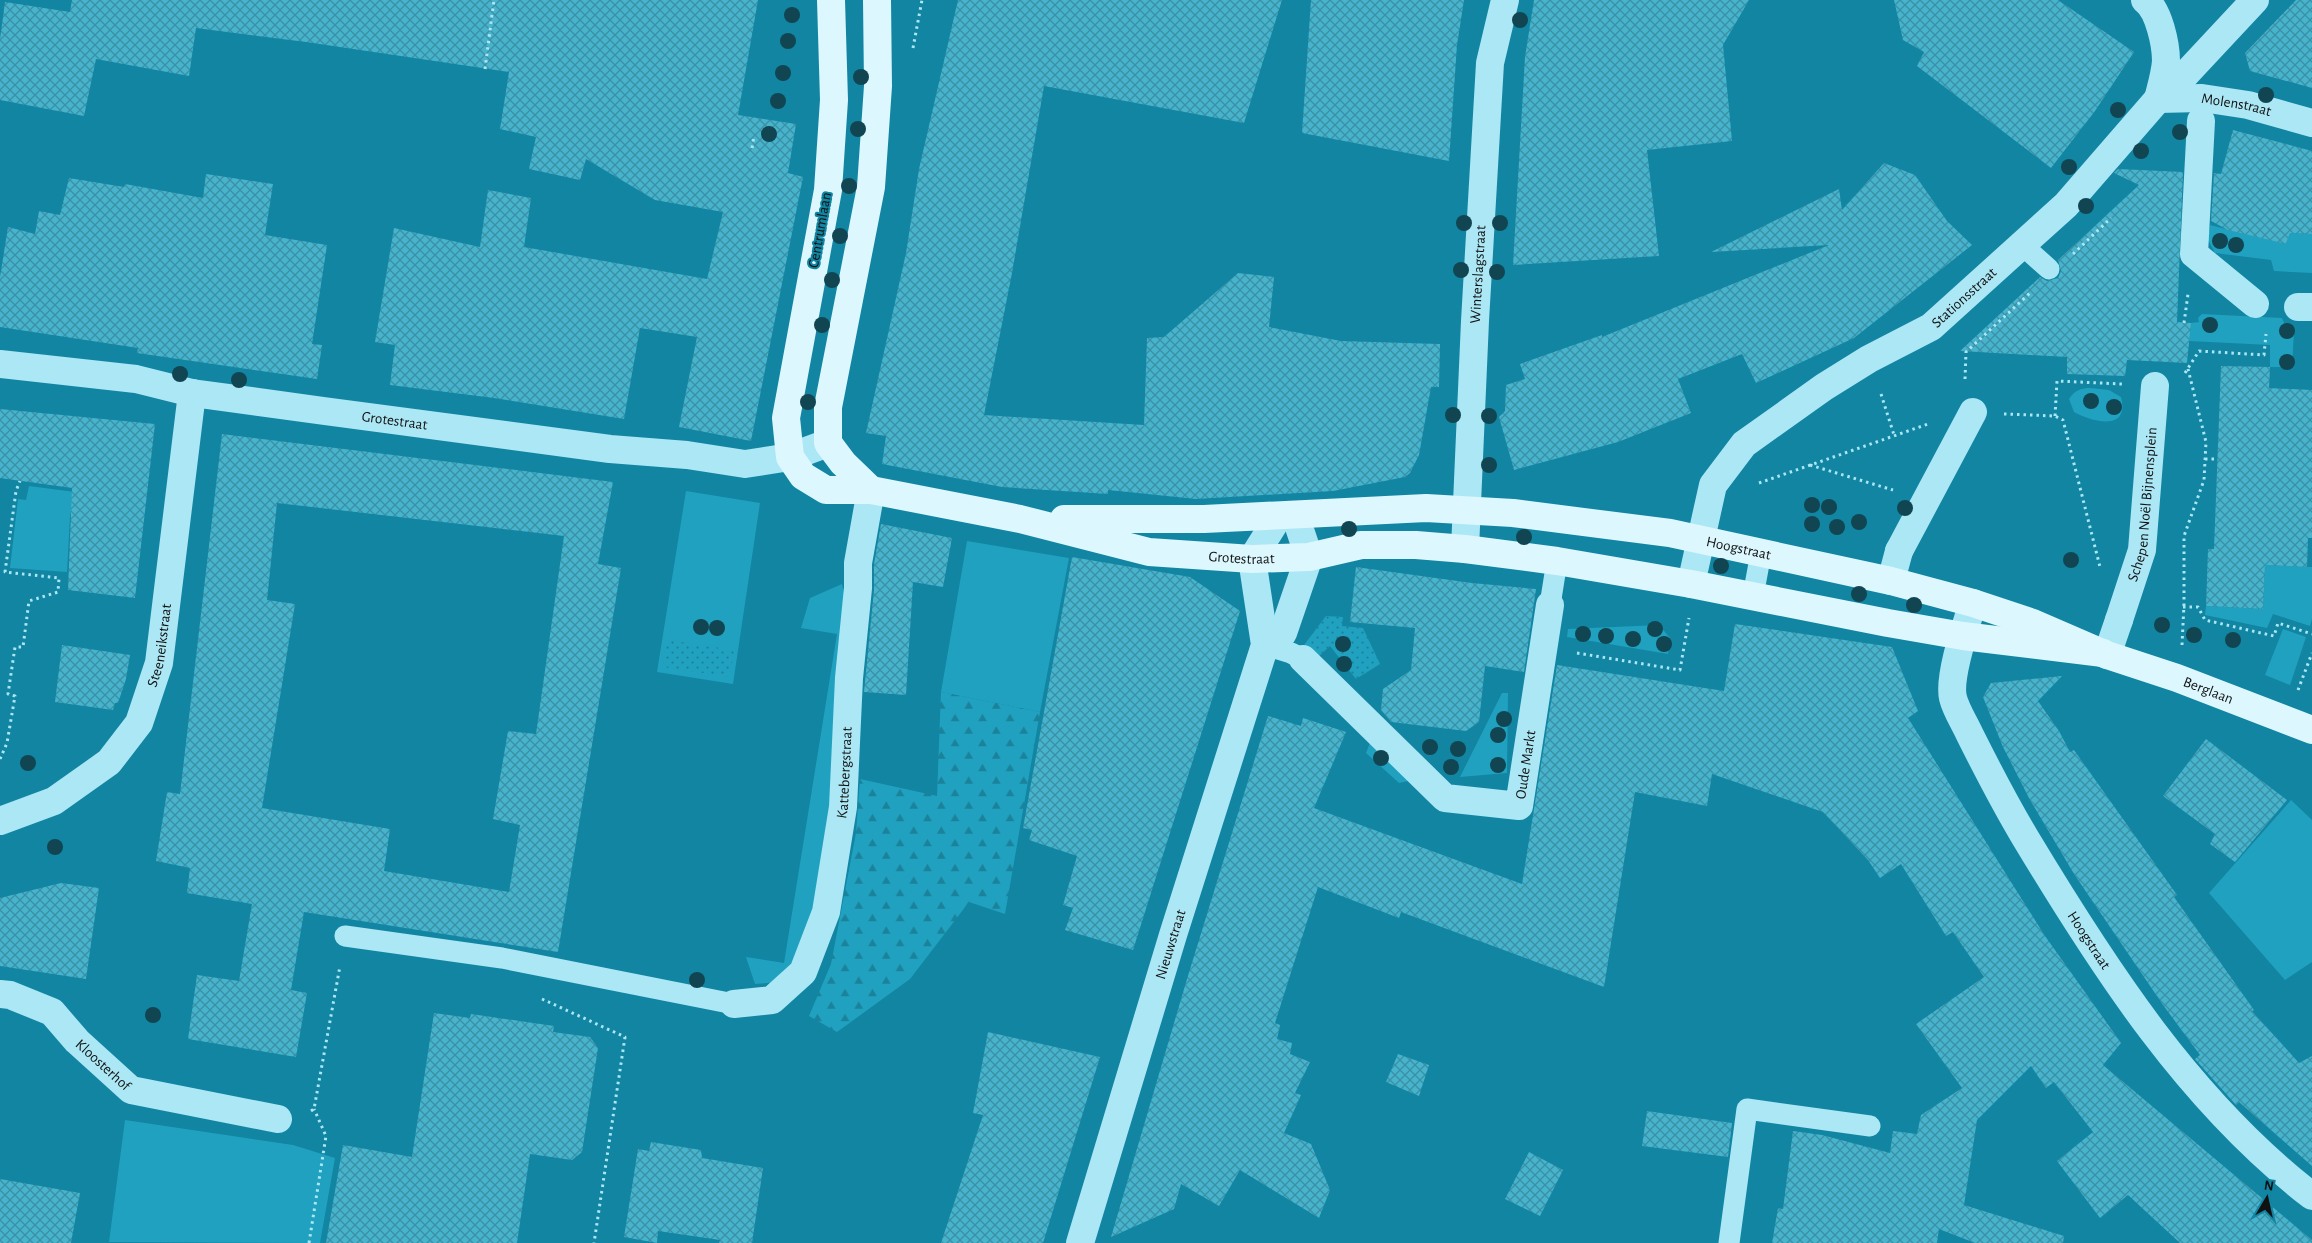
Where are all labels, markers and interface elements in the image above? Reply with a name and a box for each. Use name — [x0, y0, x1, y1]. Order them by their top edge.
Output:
street label: Molenstraat — [2200, 91, 2273, 119]
street label: Centrumlaan — [806, 191, 834, 269]
street label: Winterslagstraat — [1467, 225, 1488, 324]
street label: Stationsstraat — [1929, 264, 1999, 330]
street label: Grotestraat — [361, 409, 429, 432]
street label: Schepen Noël Bijnensplein — [2125, 427, 2159, 583]
street label: Hoogstraat — [1705, 534, 1773, 562]
street label: Grotestraat — [1208, 549, 1275, 567]
street label: Steeneikstraat — [144, 603, 174, 689]
street label: Berglaan — [2181, 674, 2236, 706]
street label: Kattebergstraat — [834, 726, 854, 820]
street label: Oude Markt — [1513, 729, 1538, 800]
street label: Nieuwstraat — [1153, 907, 1188, 981]
street label: Hoogstraat — [2065, 909, 2114, 972]
street label: Kloosterhof — [73, 1036, 134, 1094]
north arrow — [2242, 1173, 2292, 1223]
text: N — [2263, 1178, 2275, 1194]

